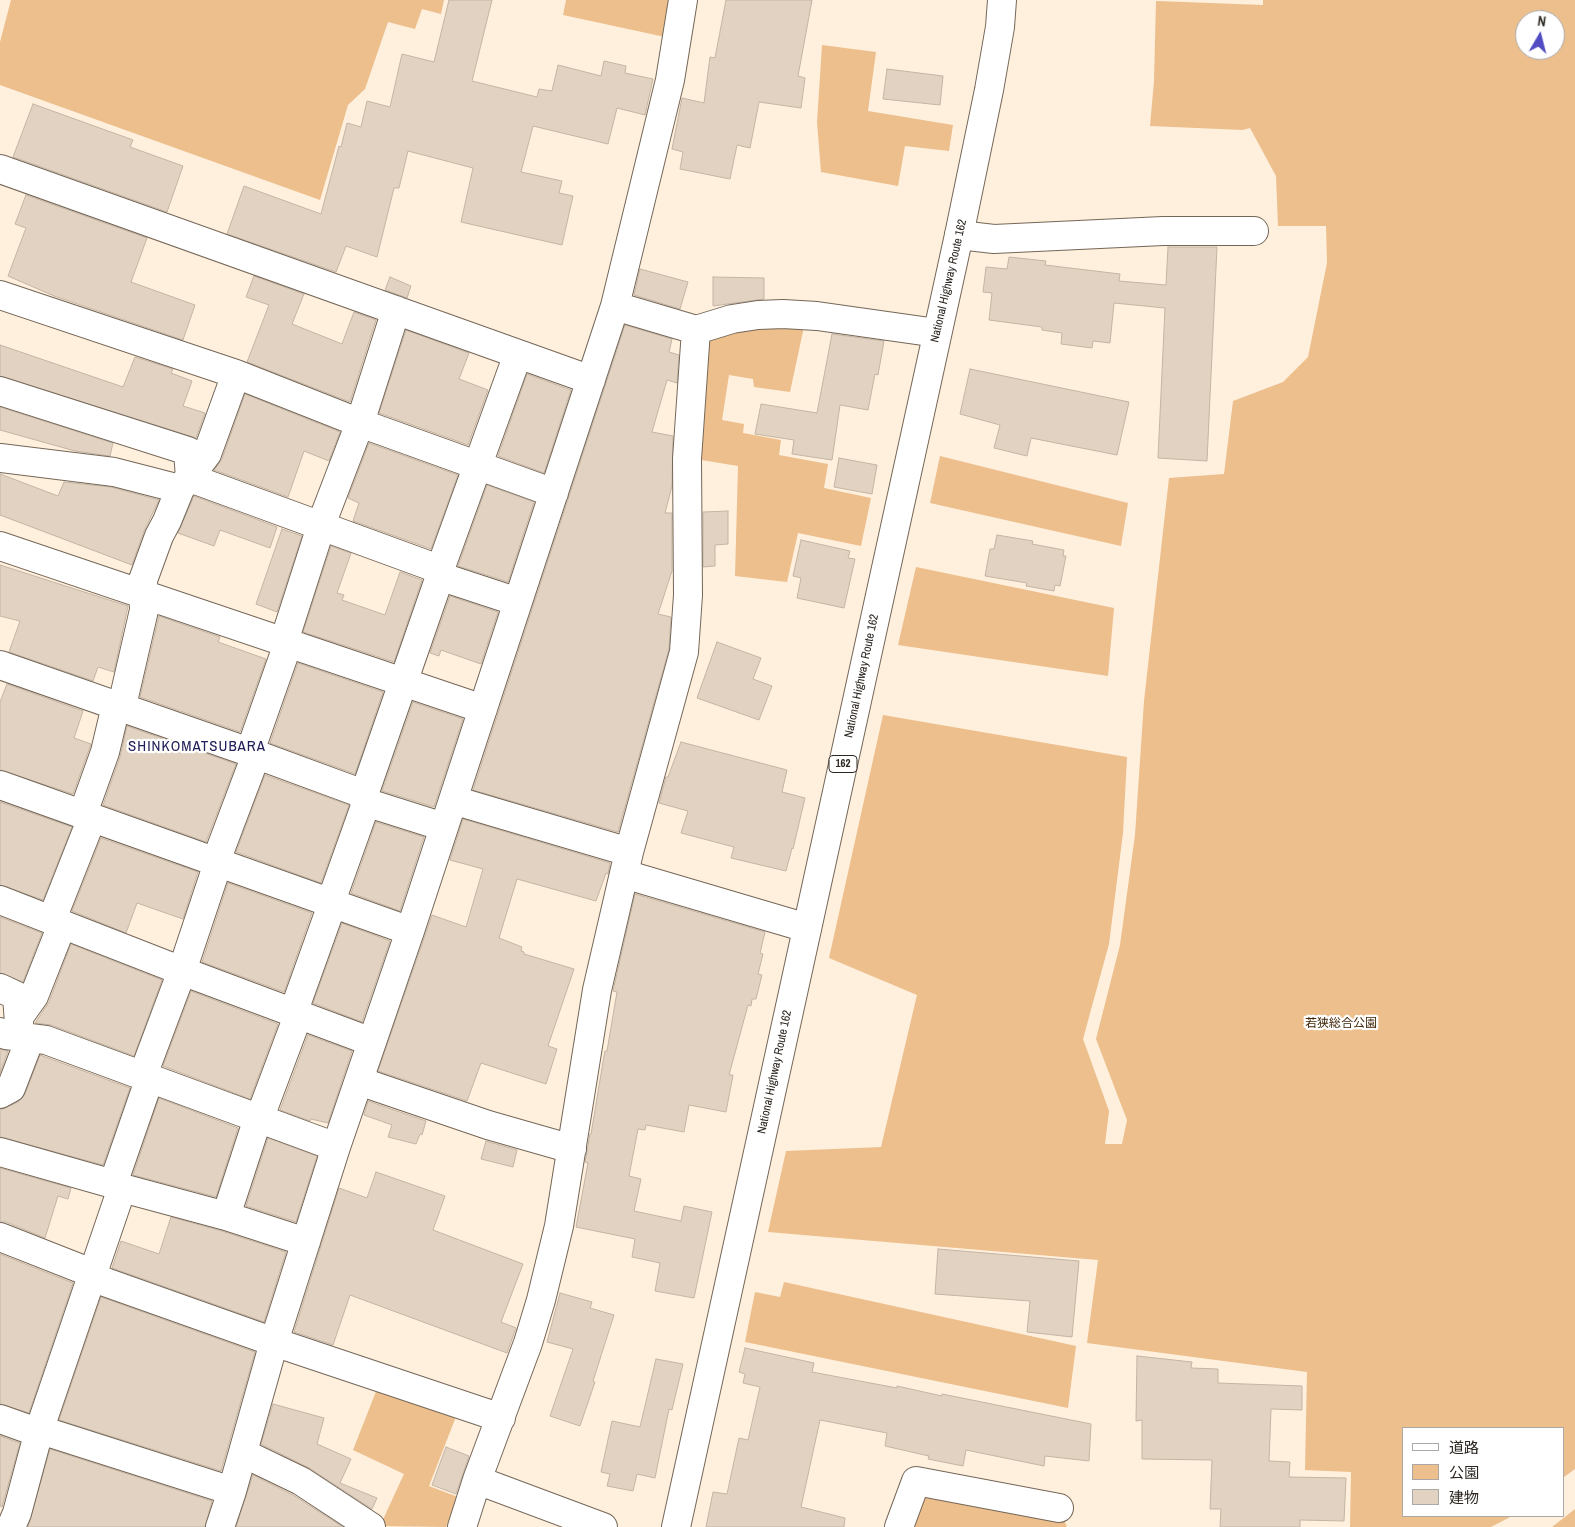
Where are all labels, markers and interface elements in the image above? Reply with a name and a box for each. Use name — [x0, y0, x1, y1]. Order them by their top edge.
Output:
north arrow — [1515, 10, 1565, 60]
text: N — [1537, 12, 1547, 31]
street label: National Highway Route 162 — [928, 218, 970, 344]
street label: National Highway Route 162 — [842, 613, 882, 739]
district label: SHINKOMATSUBARA — [126, 738, 268, 756]
road number: 162 — [829, 756, 857, 772]
street label: National Highway Route 162 — [755, 1009, 795, 1135]
park label: 若狭総合公園 — [1305, 1017, 1377, 1031]
legend — [1402, 1427, 1565, 1517]
text: 道路 — [1449, 1437, 1479, 1458]
text: 公園 — [1449, 1462, 1479, 1483]
text: 建物 — [1449, 1487, 1479, 1508]

